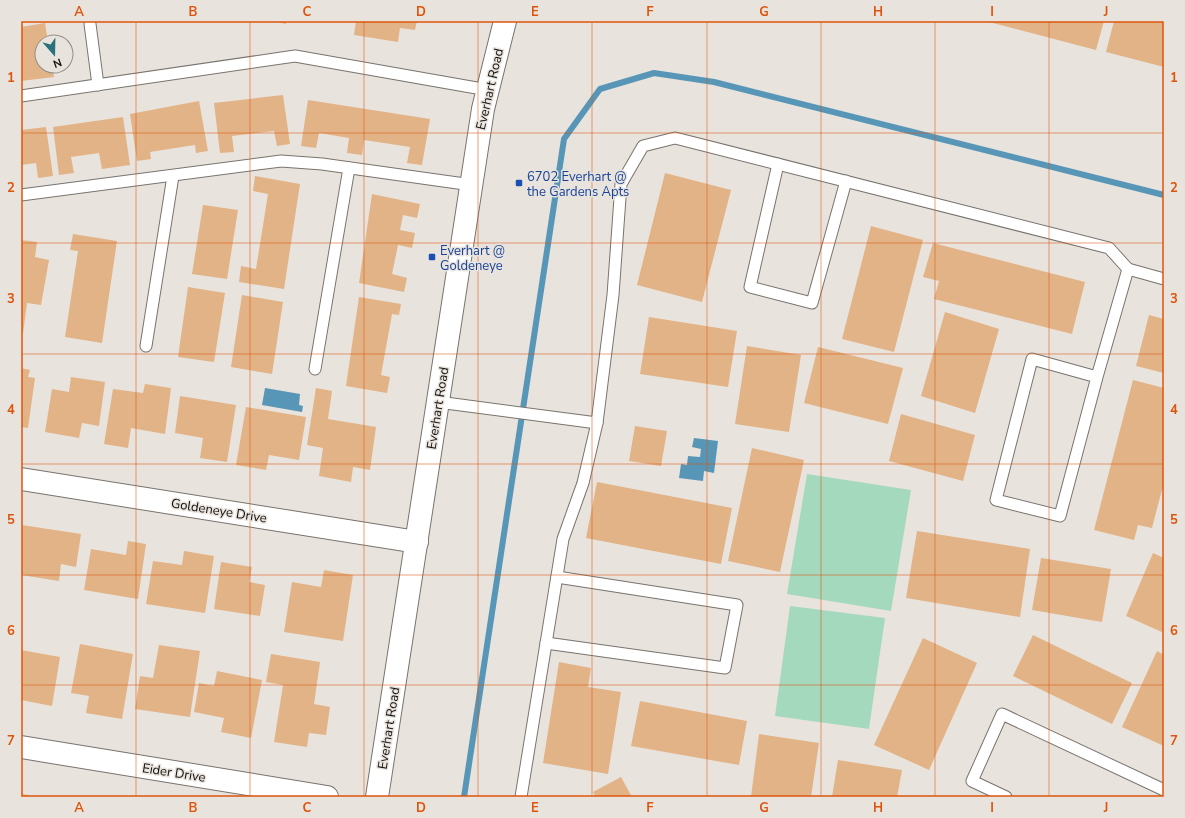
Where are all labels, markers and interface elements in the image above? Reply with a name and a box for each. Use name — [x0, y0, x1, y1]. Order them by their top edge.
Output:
text: A — [74, 3, 84, 21]
text: B — [189, 3, 198, 21]
text: C — [303, 3, 312, 21]
text: D — [416, 3, 426, 21]
text: E — [531, 3, 539, 21]
text: F — [646, 3, 654, 21]
text: G — [759, 3, 769, 21]
text: H — [873, 3, 883, 21]
text: I — [990, 3, 994, 21]
text: J — [1103, 3, 1108, 21]
north arrow — [34, 34, 74, 74]
street label: Everhart Road — [472, 47, 508, 132]
text: N — [51, 54, 64, 71]
text: 1 — [7, 69, 15, 87]
text: 1 — [1170, 69, 1178, 87]
place label: 6702 Everhart @ the Gardens Apts — [527, 168, 629, 201]
marker: 6702 Everhart @ the Gardens Apts — [514, 178, 524, 188]
text: 2 — [7, 179, 15, 197]
text: 2 — [1170, 179, 1178, 197]
place label: Everhart @ Goldeneye — [440, 242, 505, 275]
marker: Everhart @ Goldeneye — [427, 252, 437, 262]
text: 3 — [7, 290, 15, 308]
text: 3 — [1170, 290, 1178, 308]
street label: Everhart Road — [423, 366, 453, 451]
text: 4 — [7, 401, 15, 419]
text: 4 — [1170, 401, 1178, 419]
street label: Goldeneye Drive — [170, 495, 268, 527]
text: 5 — [7, 511, 15, 529]
text: 5 — [1170, 511, 1178, 529]
text: 6 — [7, 622, 15, 640]
text: 6 — [1170, 622, 1178, 640]
street label: Everhart Road — [374, 686, 404, 771]
text: 7 — [7, 732, 15, 750]
text: 7 — [1170, 732, 1178, 750]
street label: Eider Drive — [141, 759, 207, 787]
text: A — [74, 799, 84, 817]
text: B — [189, 799, 198, 817]
text: C — [303, 799, 312, 817]
text: D — [416, 799, 426, 817]
text: E — [531, 799, 539, 817]
text: F — [646, 799, 654, 817]
text: G — [759, 799, 769, 817]
text: H — [873, 799, 883, 817]
text: I — [990, 799, 994, 817]
text: J — [1103, 799, 1108, 817]

